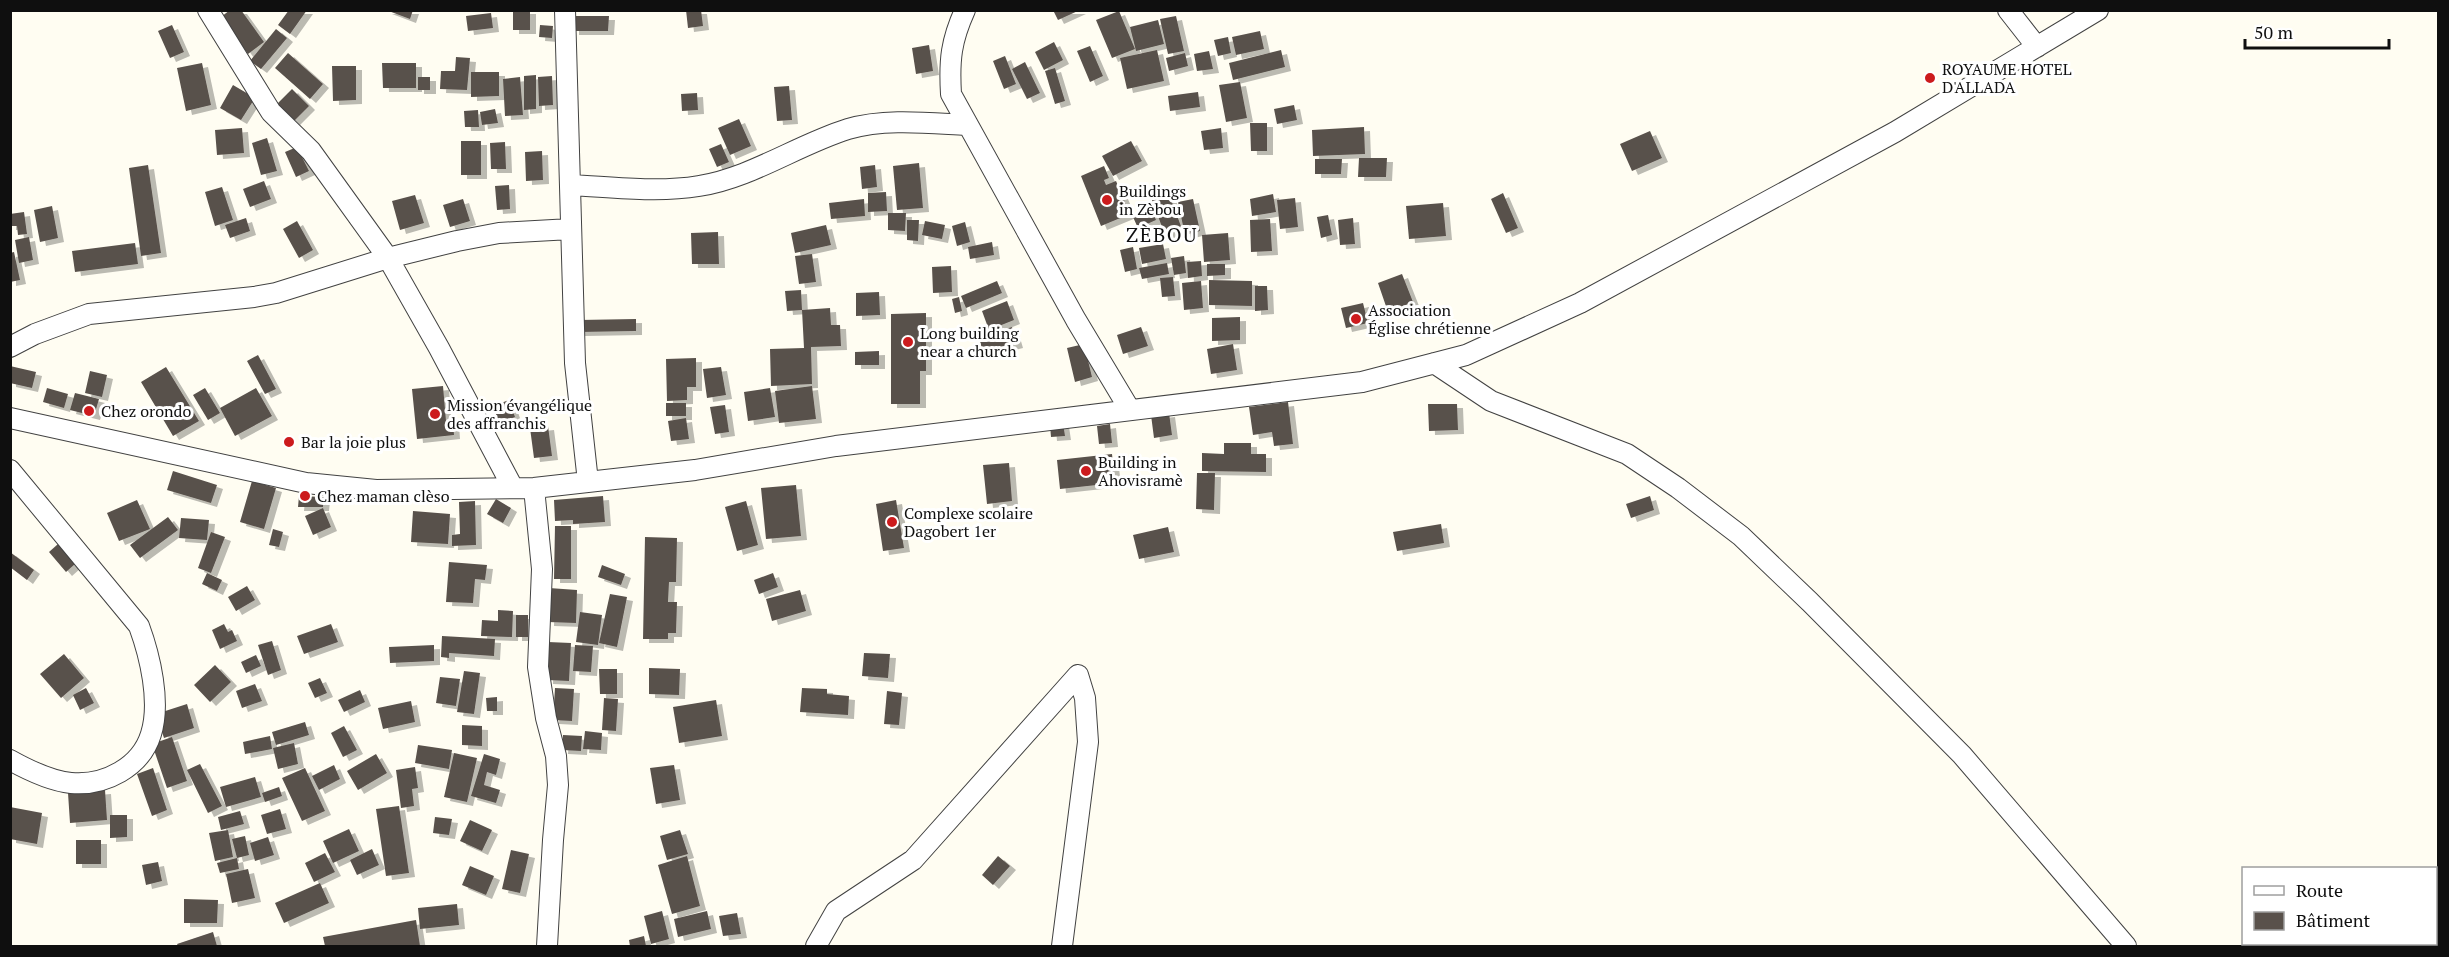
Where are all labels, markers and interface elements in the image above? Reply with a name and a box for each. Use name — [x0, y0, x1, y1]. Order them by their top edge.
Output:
scale bar — [2245, 12, 2389, 50]
text: 50 m — [2254, 20, 2294, 44]
place label: ROYAUME HOTEL D'ALLADA — [1942, 58, 2072, 98]
marker: ROYAUME HOTEL D'ALLADA — [1923, 71, 1937, 85]
place label: Buildings in Zèbou — [1119, 180, 1186, 220]
marker: Buildings in Zèbou — [1100, 193, 1114, 207]
district label: ZÈBOU — [1126, 221, 1198, 248]
place label: Association Église chrétienne — [1368, 299, 1491, 339]
marker: Association Église chrétienne — [1349, 312, 1363, 326]
place label: Long building near a church — [920, 322, 1019, 362]
marker: Long building near a church — [901, 335, 915, 349]
place label: Mission évangélique des affranchis — [447, 394, 592, 434]
place label: Chez orondo — [101, 400, 191, 422]
marker: Chez orondo — [82, 404, 96, 418]
marker: Mission évangélique des affranchis — [428, 407, 442, 421]
place label: Bar la joie plus — [301, 431, 406, 453]
marker: Bar la joie plus — [282, 435, 296, 449]
place label: Building in Ahovisramè — [1098, 451, 1183, 491]
marker: Building in Ahovisramè — [1079, 464, 1093, 478]
place label: Chez maman clèso — [317, 485, 450, 507]
marker: Chez maman clèso — [298, 489, 312, 503]
place label: Complexe scolaire Dagobert 1er — [904, 502, 1033, 542]
marker: Complexe scolaire Dagobert 1er — [885, 515, 899, 529]
legend — [2242, 867, 2437, 945]
text: Route — [2296, 878, 2343, 902]
text: Bâtiment — [2296, 908, 2371, 932]

